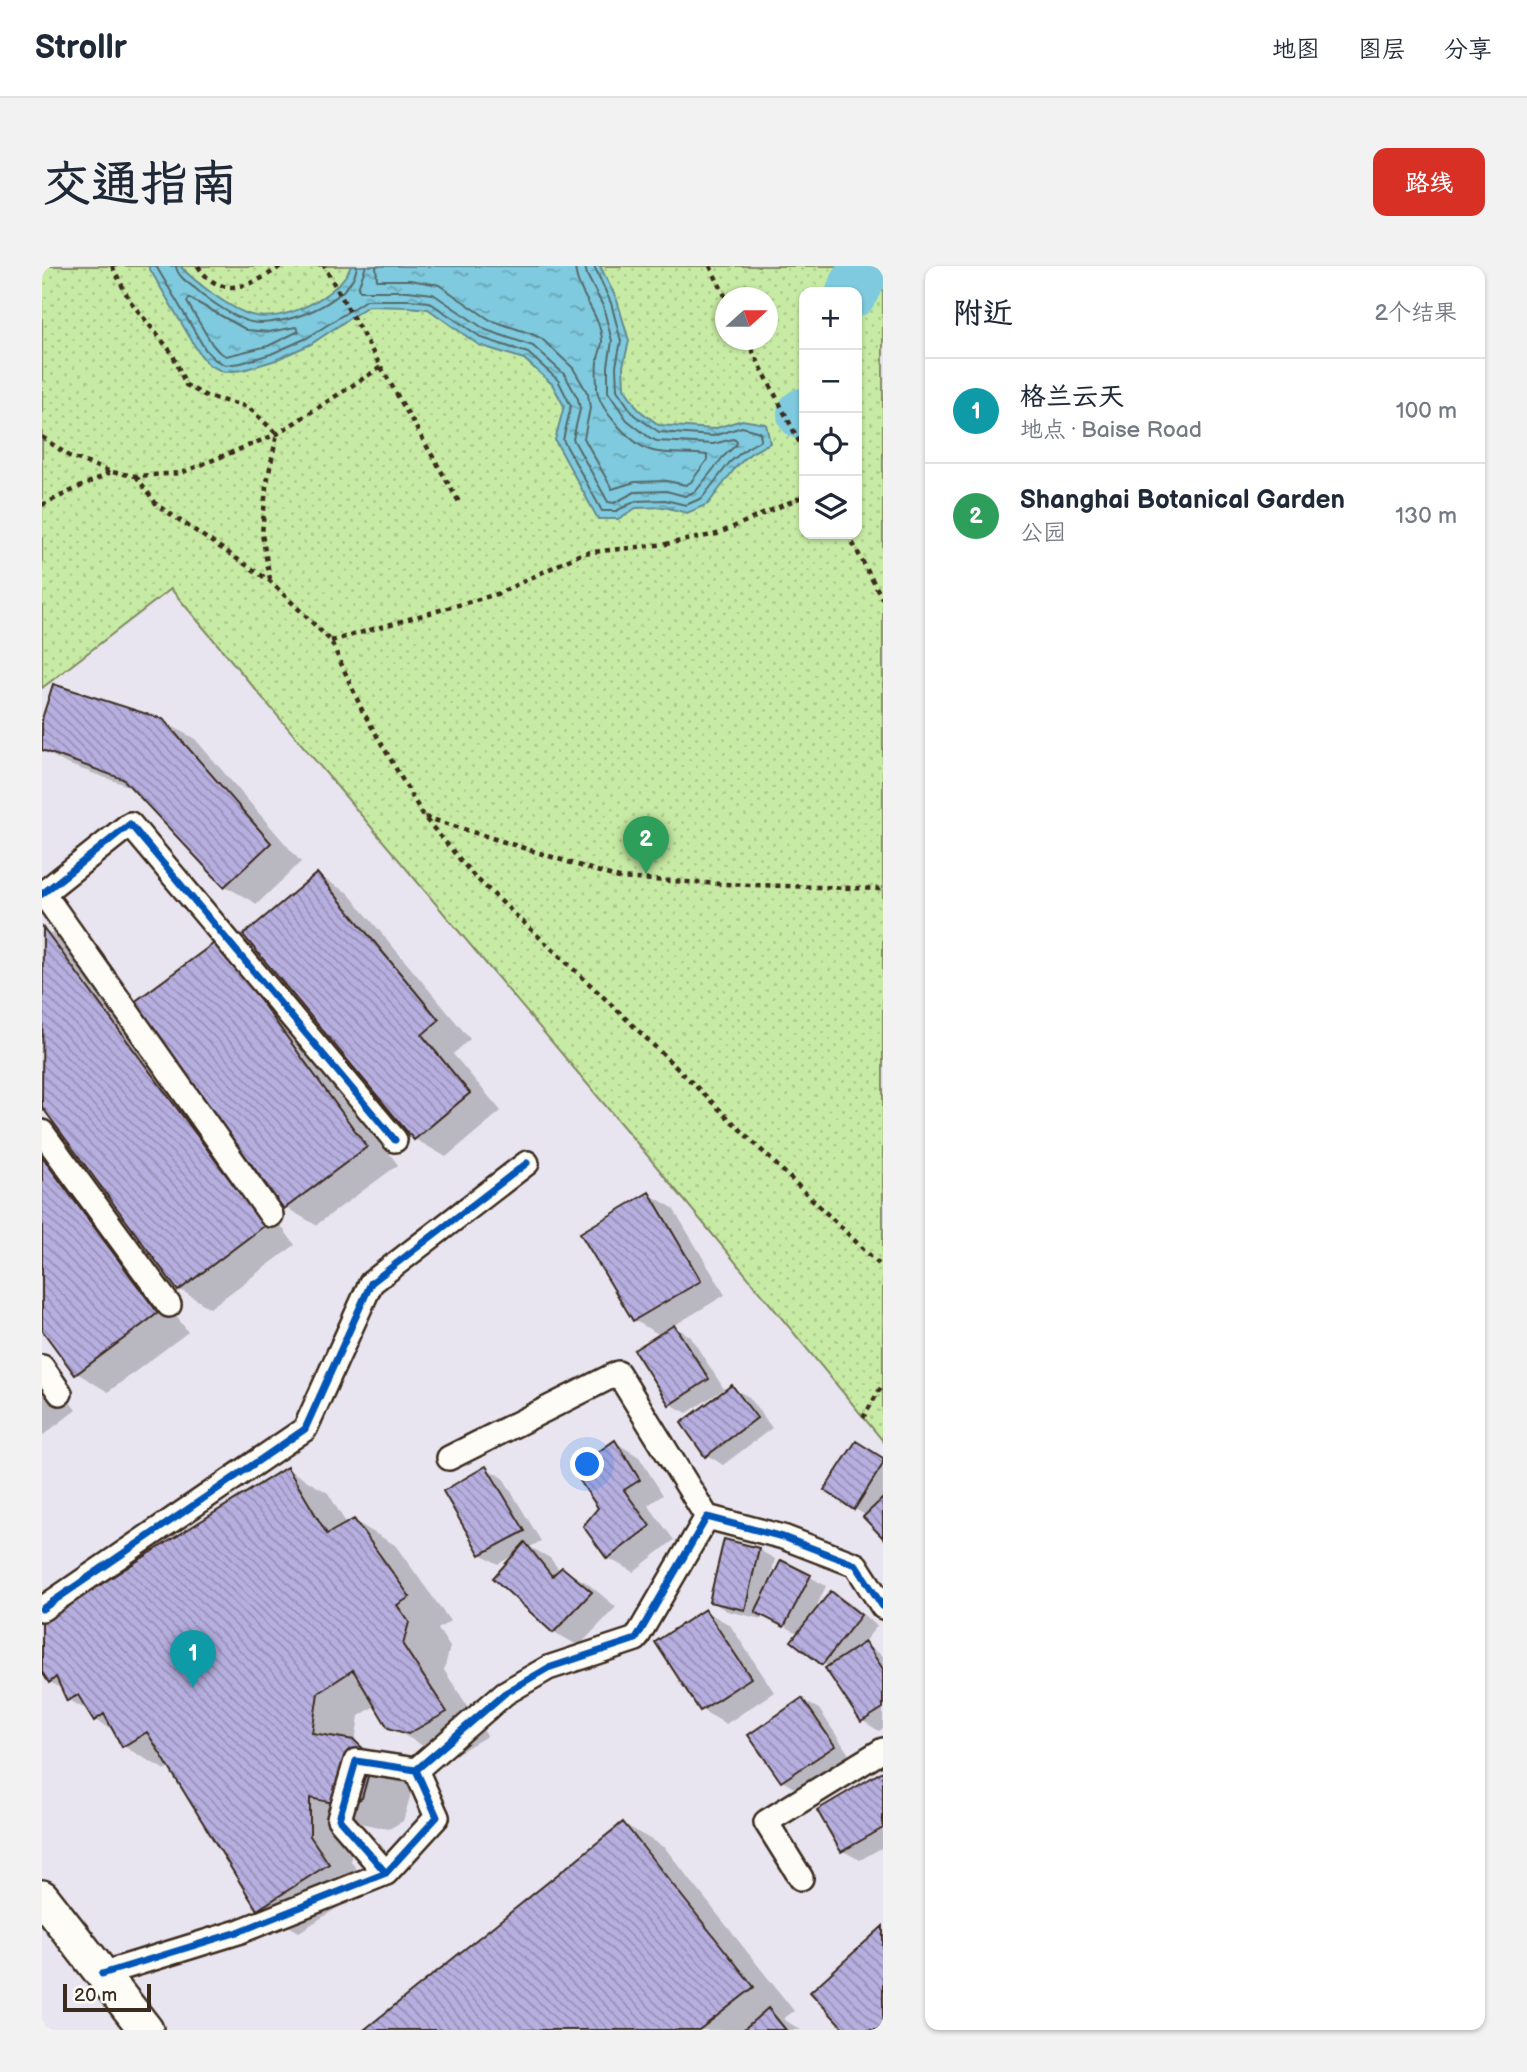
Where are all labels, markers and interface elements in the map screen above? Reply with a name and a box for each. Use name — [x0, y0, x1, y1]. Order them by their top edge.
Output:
text: Strollr — [35, 28, 127, 68]
text: 地图 — [1272, 35, 1320, 64]
text: 图层 — [1358, 35, 1406, 64]
text: 分享 — [1444, 35, 1492, 64]
button: 路线 — [1373, 148, 1485, 216]
text: 交通指南 — [42, 156, 238, 215]
north arrow — [715, 287, 778, 350]
map controls — [799, 287, 862, 539]
button: + — [799, 287, 862, 350]
text: 附近 — [953, 296, 1013, 332]
text: 2个结果 — [1374, 299, 1457, 327]
button: − — [799, 350, 862, 413]
text: 格兰云天 — [1020, 382, 1124, 413]
text: 1 — [971, 397, 981, 425]
text: 100 m — [1396, 397, 1457, 425]
button: locate — [799, 413, 862, 476]
text: 地点 · Baise Road — [1020, 416, 1202, 444]
button: layers — [799, 476, 862, 539]
text: Shanghai Botanical Garden — [1020, 485, 1345, 516]
text: 2 — [969, 502, 983, 530]
text: 130 m — [1395, 502, 1457, 530]
text: 公园 — [1020, 519, 1066, 547]
pin: 2 — [623, 816, 669, 874]
your location — [570, 1447, 604, 1481]
pin: 1 — [170, 1630, 216, 1688]
scale bar — [63, 1981, 150, 2013]
text: 20 m — [74, 1984, 117, 2007]

